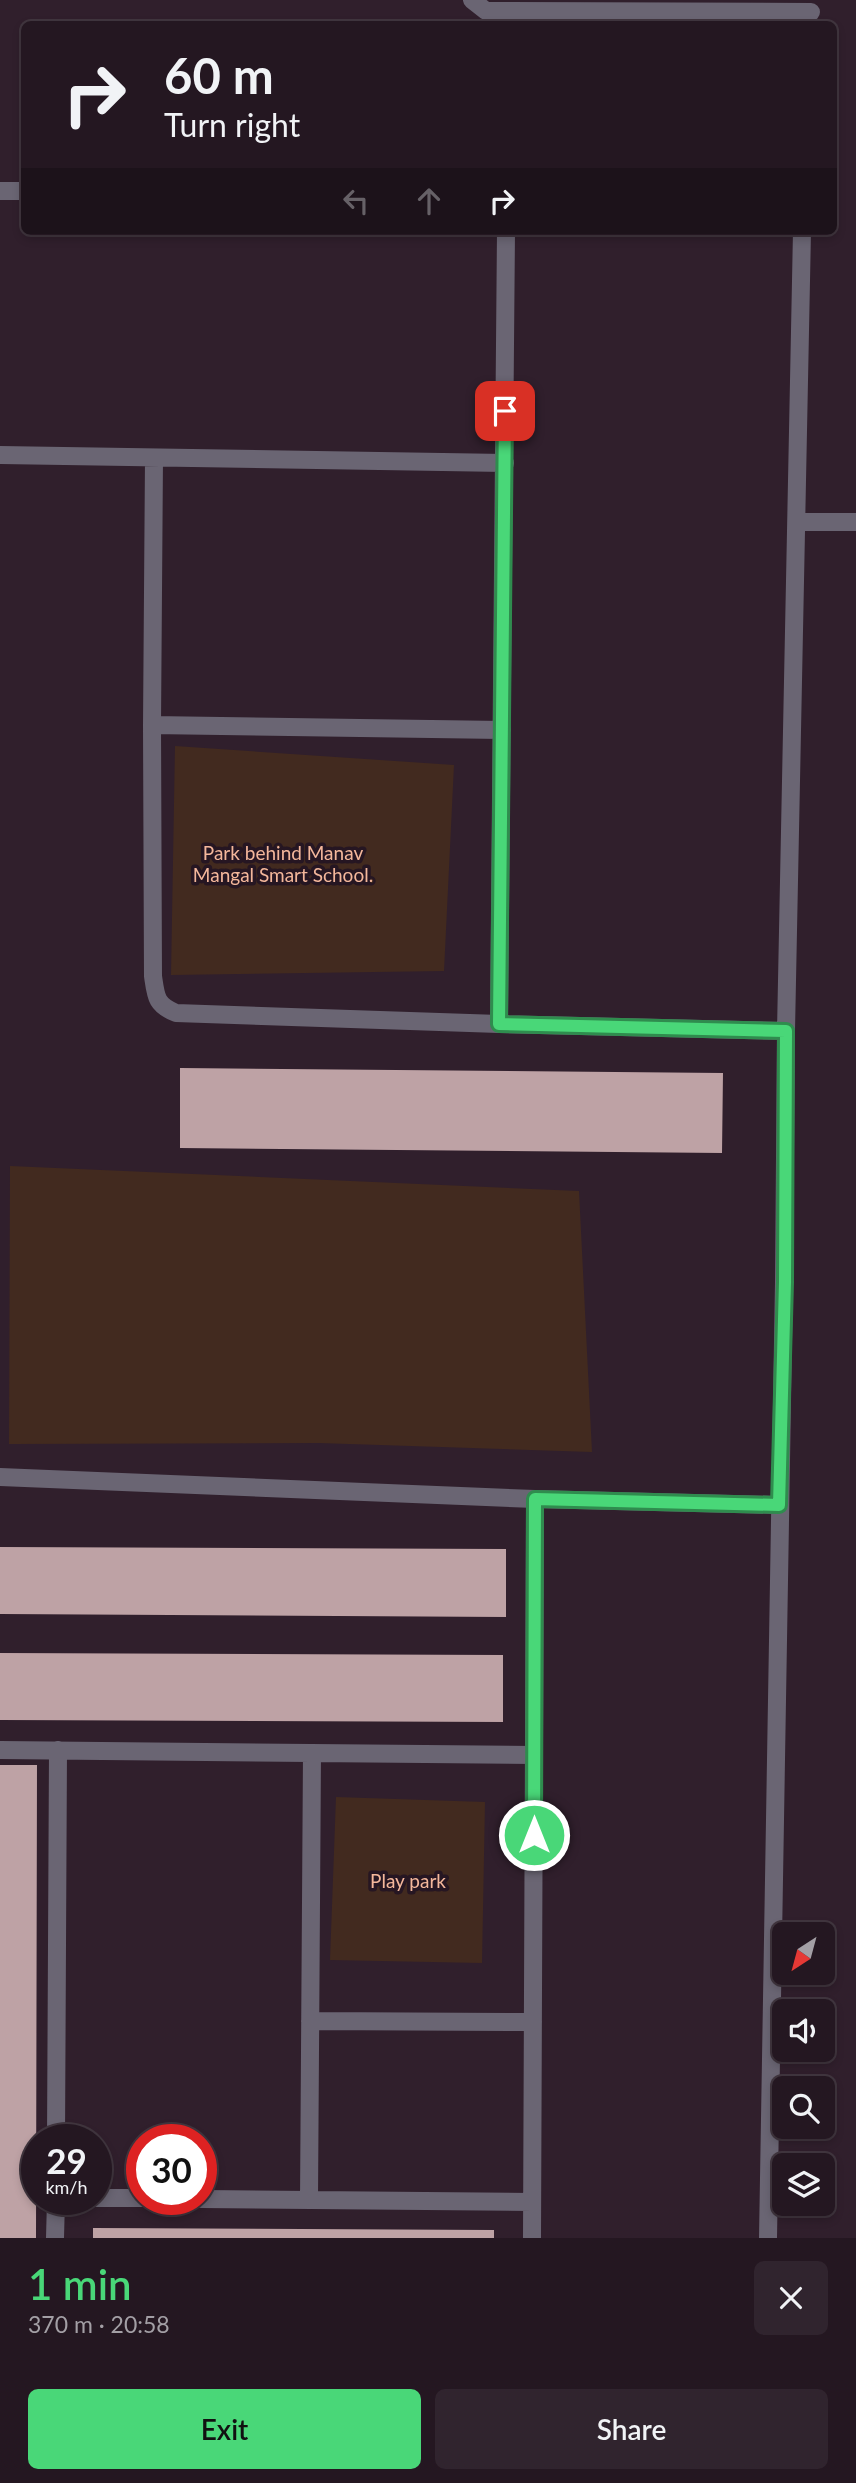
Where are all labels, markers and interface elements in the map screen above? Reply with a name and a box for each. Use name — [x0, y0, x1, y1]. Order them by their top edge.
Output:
text: 60 m — [164, 46, 274, 104]
icon: right — [49, 49, 140, 140]
text: Turn right — [164, 105, 300, 144]
icon: left — [337, 182, 375, 220]
icon: ahead — [410, 182, 448, 220]
icon: right — [483, 182, 521, 220]
pin — [475, 381, 535, 441]
icon: arrive — [486, 392, 524, 430]
park label: Park behind Manav Mangal Smart School. — [193, 841, 373, 886]
position arrow — [497, 1798, 571, 1872]
park label: Play park — [370, 1869, 446, 1892]
north arrow — [772, 1922, 835, 1984]
map controls — [772, 1922, 835, 2216]
button: sound — [772, 1999, 835, 2062]
button: search — [772, 2076, 835, 2139]
speed limit sign: 30 — [126, 2124, 217, 2215]
text: 29 — [46, 2139, 87, 2181]
button: layers — [772, 2153, 835, 2216]
text: km/h — [45, 2176, 88, 2198]
text: 1 min — [28, 2259, 132, 2309]
button: close — [754, 2261, 828, 2335]
text: 370 m · 20:58 — [28, 2310, 170, 2338]
button: Exit — [28, 2389, 421, 2469]
button: Share — [435, 2389, 828, 2469]

